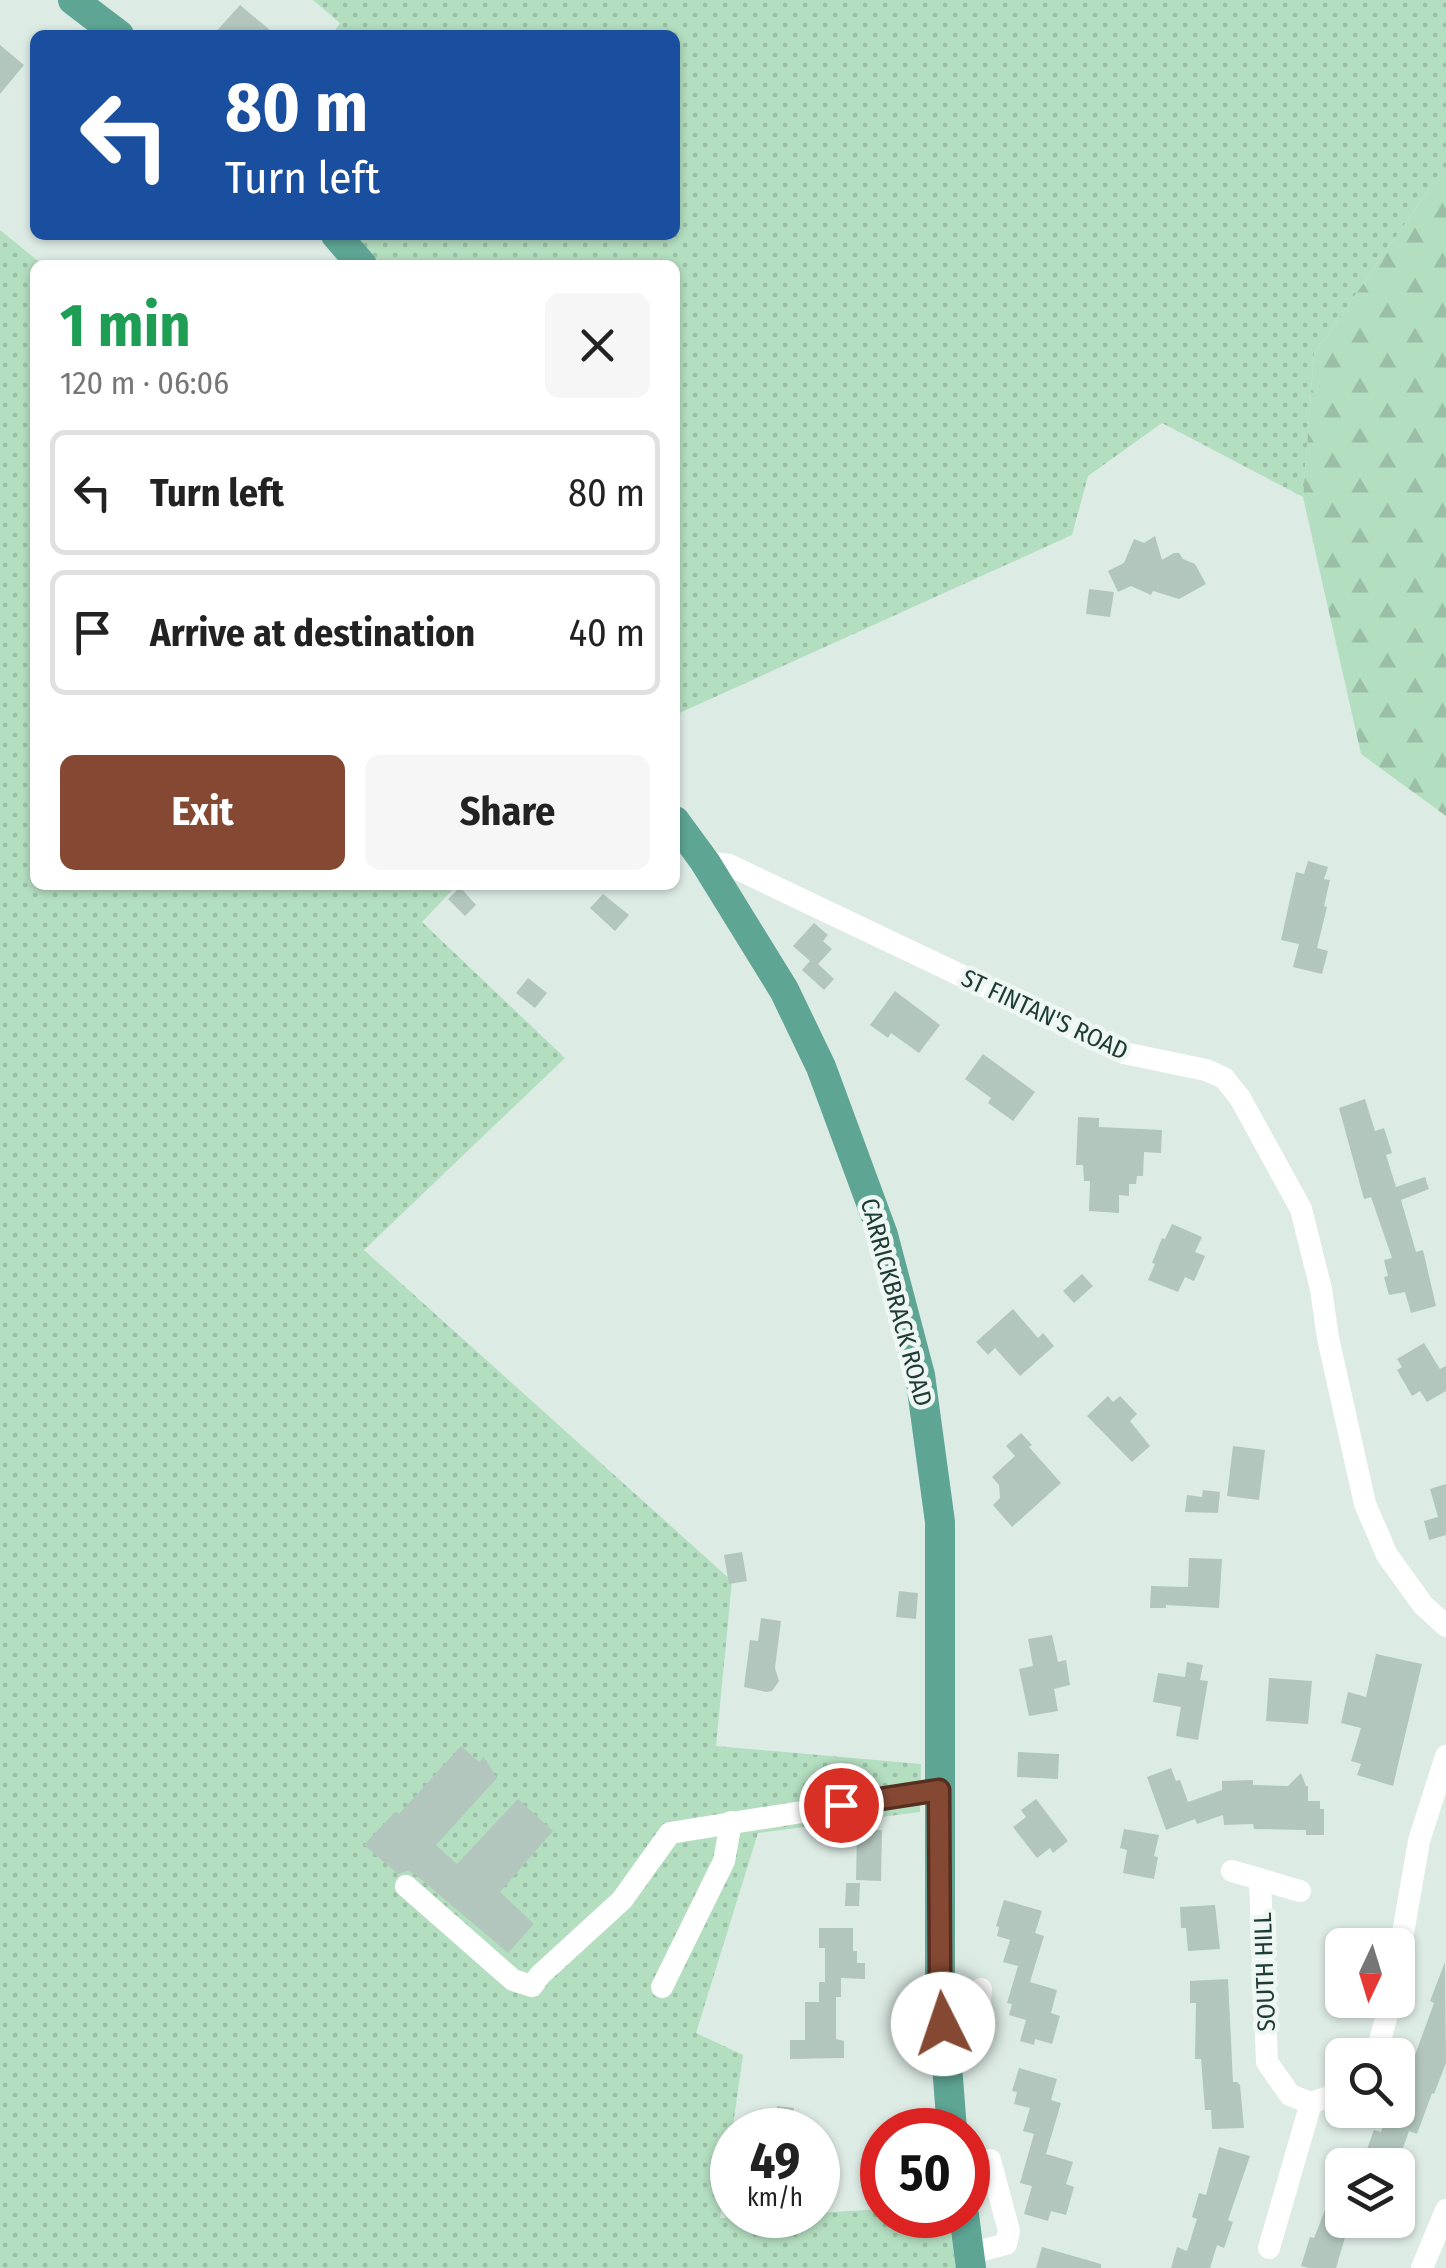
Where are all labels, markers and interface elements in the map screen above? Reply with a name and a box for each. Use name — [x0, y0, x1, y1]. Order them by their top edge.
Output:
text: 80 m — [225, 66, 368, 150]
icon: left — [60, 70, 190, 200]
text: Turn left — [225, 151, 380, 205]
text: 1 min — [60, 290, 191, 362]
button: close — [545, 293, 650, 398]
text: 120 m · 06:06 — [60, 364, 229, 402]
icon: left — [65, 465, 120, 520]
text: Turn left — [150, 470, 284, 516]
text: 80 m — [568, 470, 645, 516]
icon: arrive — [65, 605, 120, 660]
text: Arrive at destination — [150, 610, 475, 656]
text: 40 m — [569, 610, 645, 656]
button: Exit — [60, 755, 345, 870]
button: Share — [365, 755, 650, 870]
street label: ST FINTAN'S ROAD — [956, 963, 1133, 1067]
street label: CARRICKBRACK ROAD — [854, 1195, 938, 1410]
pin — [799, 1763, 884, 1848]
icon: arrive — [814, 1778, 869, 1833]
street label: SOUTH HILL — [1248, 1912, 1282, 2032]
north arrow — [1325, 1928, 1415, 2018]
map controls — [1325, 1928, 1415, 2238]
position arrow — [891, 1972, 995, 2076]
button: search — [1325, 2038, 1415, 2128]
speed limit sign: 50 — [860, 2108, 990, 2238]
text: 49 — [750, 2131, 800, 2191]
button: layers — [1325, 2148, 1415, 2238]
text: km/h — [747, 2183, 803, 2213]

